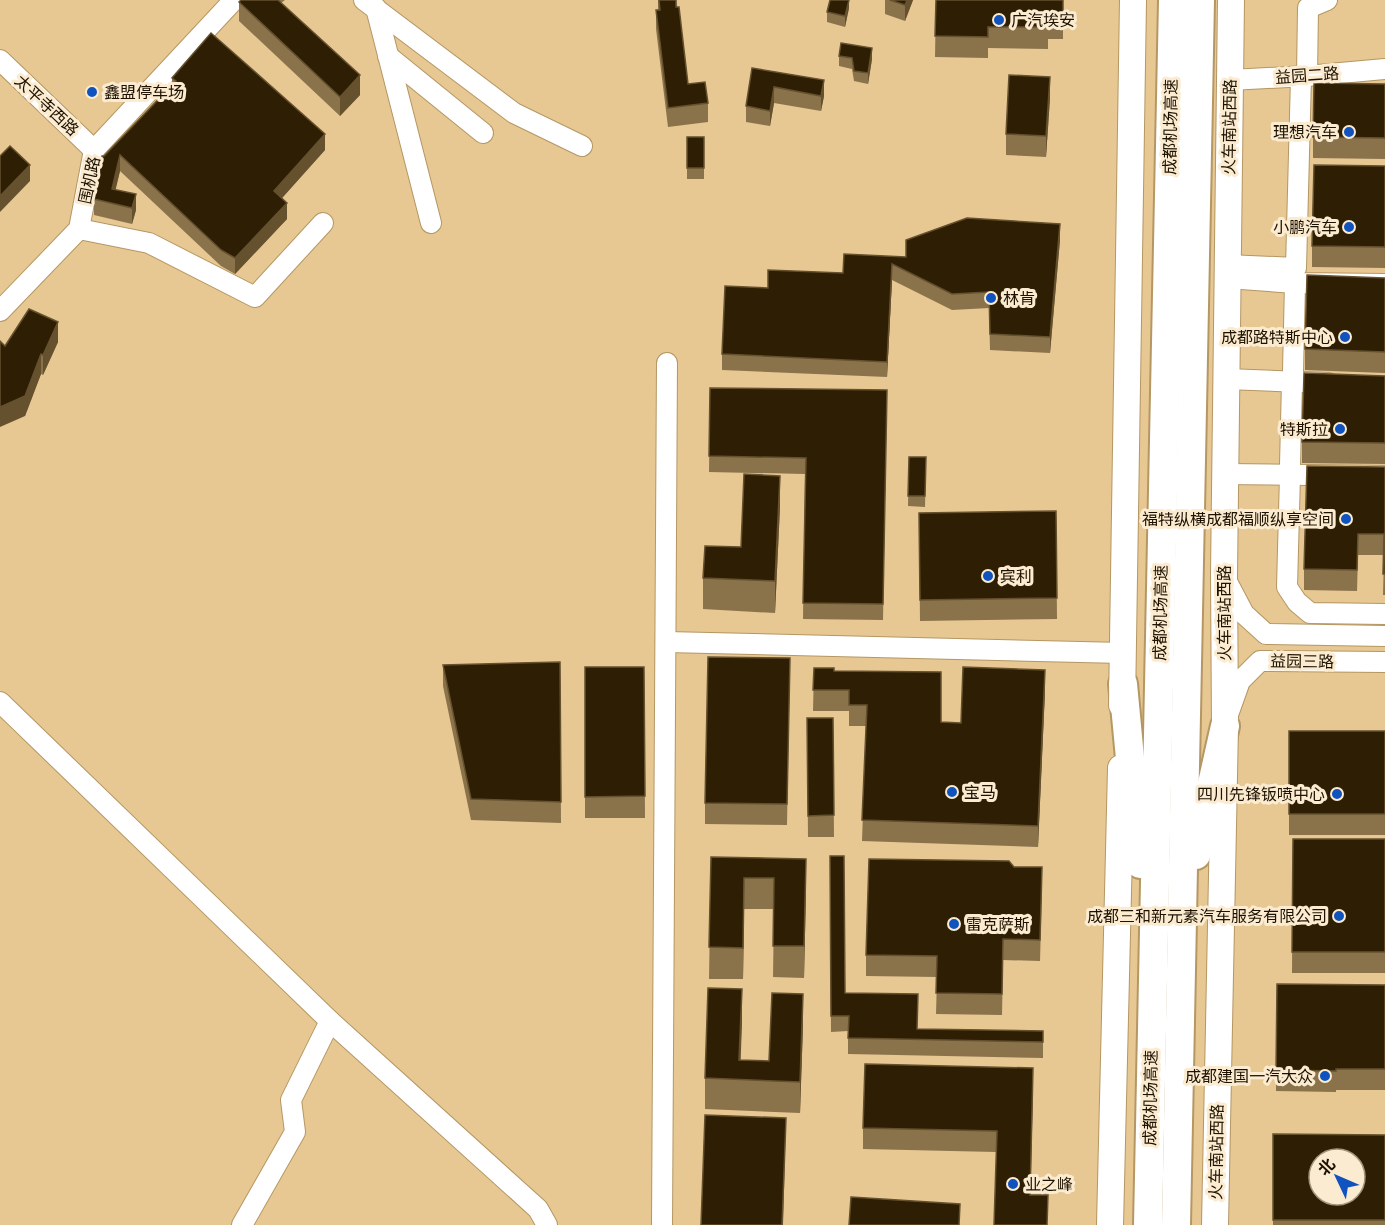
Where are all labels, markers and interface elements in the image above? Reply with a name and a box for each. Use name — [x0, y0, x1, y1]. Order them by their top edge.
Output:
place label: 广汽埃安 — [1011, 10, 1075, 29]
marker: 广汽埃安 — [992, 13, 1006, 27]
street label: 益园二路 — [1274, 63, 1340, 86]
street label: 太平寺西路 — [12, 70, 83, 139]
street label: 成都机场高速 — [1159, 79, 1180, 175]
street label: 火车南站西路 — [1218, 79, 1239, 175]
place label: 鑫盟停车场 — [104, 82, 184, 101]
marker: 鑫盟停车场 — [85, 85, 99, 99]
place label: 理想汽车 — [1273, 122, 1337, 141]
marker: 理想汽车 — [1342, 125, 1356, 139]
street label: 围机路 — [74, 154, 103, 205]
place label: 小鹏汽车 — [1273, 217, 1337, 236]
marker: 小鹏汽车 — [1342, 220, 1356, 234]
place label: 林肯 — [1003, 288, 1035, 307]
marker: 林肯 — [984, 291, 998, 305]
place label: 成都路特斯中心 — [1221, 327, 1333, 346]
marker: 成都路特斯中心 — [1338, 330, 1352, 344]
place label: 特斯拉 — [1280, 419, 1328, 438]
marker: 特斯拉 — [1333, 422, 1347, 436]
place label: 福特纵横成都福顺纵享空间 — [1142, 509, 1334, 528]
marker: 福特纵横成都福顺纵享空间 — [1339, 512, 1353, 526]
street label: 成都机场高速 — [1149, 565, 1170, 661]
street label: 火车南站西路 — [1214, 565, 1233, 661]
place label: 宾利 — [1000, 566, 1032, 585]
marker: 宾利 — [981, 569, 995, 583]
street label: 益园三路 — [1270, 650, 1334, 671]
place label: 宝马 — [964, 782, 996, 801]
place label: 四川先锋钣喷中心 — [1197, 784, 1325, 803]
marker: 宝马 — [945, 785, 959, 799]
marker: 四川先锋钣喷中心 — [1330, 787, 1344, 801]
place label: 成都三和新元素汽车服务有限公司 — [1087, 906, 1327, 925]
marker: 成都三和新元素汽车服务有限公司 — [1332, 909, 1346, 923]
place label: 雷克萨斯 — [966, 914, 1030, 933]
marker: 雷克萨斯 — [947, 917, 961, 931]
street label: 成都机场高速 — [1139, 1050, 1160, 1146]
place label: 成都建国一汽大众 — [1185, 1066, 1313, 1085]
marker: 成都建国一汽大众 — [1318, 1069, 1332, 1083]
street label: 火车南站西路 — [1205, 1104, 1226, 1200]
north arrow — [1307, 1147, 1367, 1207]
text: 北 — [1313, 1154, 1338, 1179]
place label: 业之峰 — [1025, 1174, 1073, 1193]
marker: 业之峰 — [1006, 1177, 1020, 1191]

